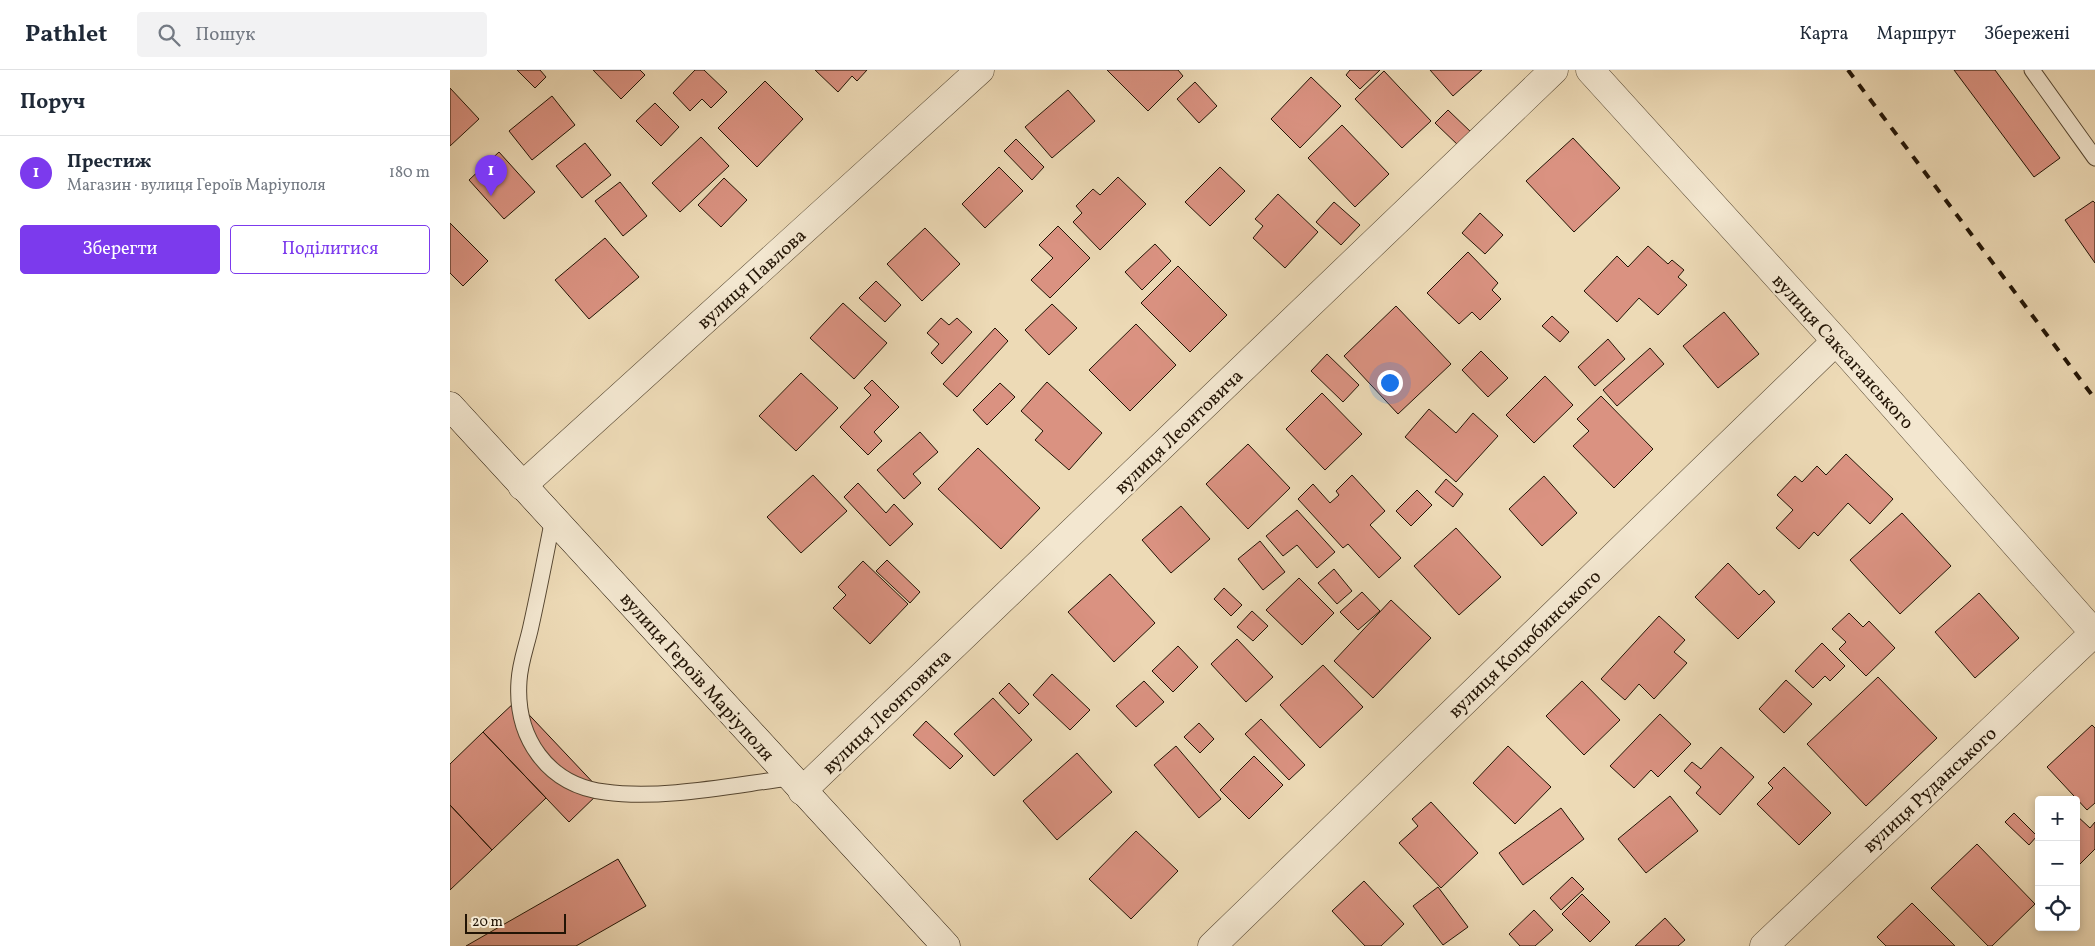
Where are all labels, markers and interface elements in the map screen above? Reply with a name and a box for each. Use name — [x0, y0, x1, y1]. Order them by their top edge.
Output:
search box — [137, 12, 487, 57]
text: Pathlet — [25, 18, 107, 52]
icon: search — [155, 21, 183, 49]
text: Пошук — [195, 22, 255, 48]
text: Карта — [1800, 22, 1848, 47]
text: Маршрут — [1876, 22, 1956, 47]
text: Збережені — [1984, 22, 2070, 47]
text: Поруч — [20, 88, 85, 117]
text: Престиж — [67, 149, 152, 175]
pin: 1 — [475, 155, 507, 196]
text: 1 — [33, 162, 39, 184]
text: 180 m — [389, 162, 430, 184]
text: Магазин · вулиця Героїв Маріуполя — [67, 175, 326, 197]
street label: вулиця Павлова — [692, 223, 813, 336]
button: Зберегти — [20, 225, 220, 274]
button: Поділитися — [230, 225, 430, 274]
street label: вулиця Саксаганського — [1766, 269, 1919, 436]
street label: вулиця Леонтовича — [1109, 364, 1250, 501]
your location — [1377, 370, 1403, 396]
street label: вулиця Коцюбинського — [1443, 564, 1608, 724]
street label: вулиця Героїв Маріуполя — [613, 587, 780, 768]
street label: вулиця Леонтовича — [817, 644, 958, 781]
street label: вулиця Руданського — [1858, 721, 2003, 859]
map controls — [2035, 796, 2080, 931]
button: + — [2035, 796, 2080, 841]
button: − — [2035, 841, 2080, 886]
button: locate — [2035, 886, 2080, 931]
scale bar — [465, 911, 566, 934]
text: 20 m — [472, 913, 503, 932]

